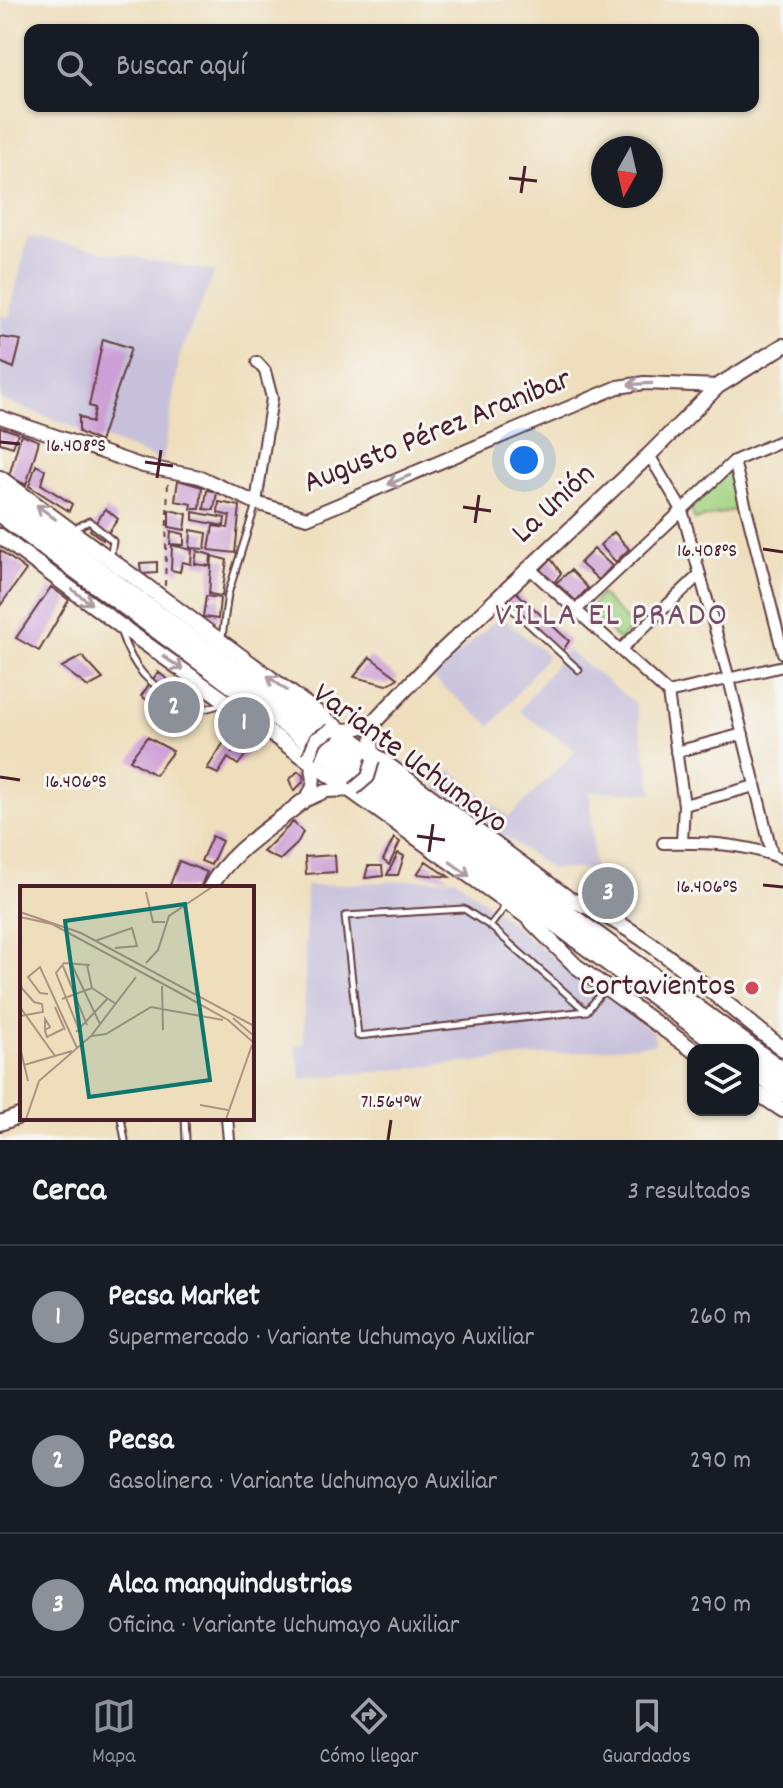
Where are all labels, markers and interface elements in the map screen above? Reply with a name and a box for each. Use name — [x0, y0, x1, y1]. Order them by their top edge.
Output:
search box — [24, 24, 759, 112]
icon: search — [52, 46, 96, 90]
text: Buscar aquí — [116, 47, 246, 90]
north arrow — [591, 136, 663, 208]
street label: Augusto Pérez Aranibar — [297, 358, 579, 508]
one-way arrow — [627, 377, 654, 392]
text: 16.408°S — [46, 433, 106, 461]
your location — [504, 440, 544, 480]
street label: La Unión — [503, 454, 607, 556]
one-way arrow — [387, 474, 412, 489]
one-way arrow — [35, 504, 57, 521]
text: 16.408°S — [677, 538, 737, 566]
one-way arrow — [70, 588, 92, 605]
district label: VILLA EL PRADO — [495, 593, 729, 642]
one-way arrow — [162, 654, 183, 671]
street label: Variante Uchumayo — [302, 673, 516, 847]
one-way arrow — [267, 675, 289, 692]
pin: 2 — [148, 677, 200, 737]
pin: 1 — [218, 693, 270, 753]
text: 16.406°S — [45, 769, 107, 797]
one-way arrow — [449, 860, 470, 877]
pin: 3 — [582, 863, 634, 923]
text: 16.406°S — [676, 874, 738, 902]
inset map — [20, 886, 254, 1120]
place label: Cortavientos — [580, 965, 736, 1011]
marker: Cortavientos — [743, 979, 761, 997]
map controls — [687, 1044, 759, 1116]
button: layers — [687, 1044, 759, 1116]
text: 71.564°W — [361, 1089, 422, 1117]
text: Cerca — [32, 1168, 106, 1217]
text: 3 resultados — [628, 1174, 751, 1211]
text: Pecsa Market — [108, 1277, 260, 1320]
text: 1 — [55, 1299, 61, 1336]
text: 260 m — [689, 1299, 751, 1336]
text: Supermercado · Variante Uchumayo Auxiliar — [108, 1320, 534, 1357]
text: Pecsa — [108, 1421, 174, 1464]
text: 2 — [52, 1443, 64, 1480]
text: 290 m — [690, 1443, 751, 1480]
text: Gasolinera · Variante Uchumayo Auxiliar — [108, 1464, 497, 1501]
text: Alca manquindustrias — [108, 1565, 353, 1608]
text: 3 — [52, 1587, 64, 1624]
text: 290 m — [690, 1587, 751, 1624]
text: Oficina · Variante Uchumayo Auxiliar — [108, 1608, 459, 1645]
tab: Mapa — [92, 1694, 136, 1773]
tab: Cómo llegar — [320, 1694, 418, 1773]
tab: Guardados — [602, 1694, 691, 1773]

